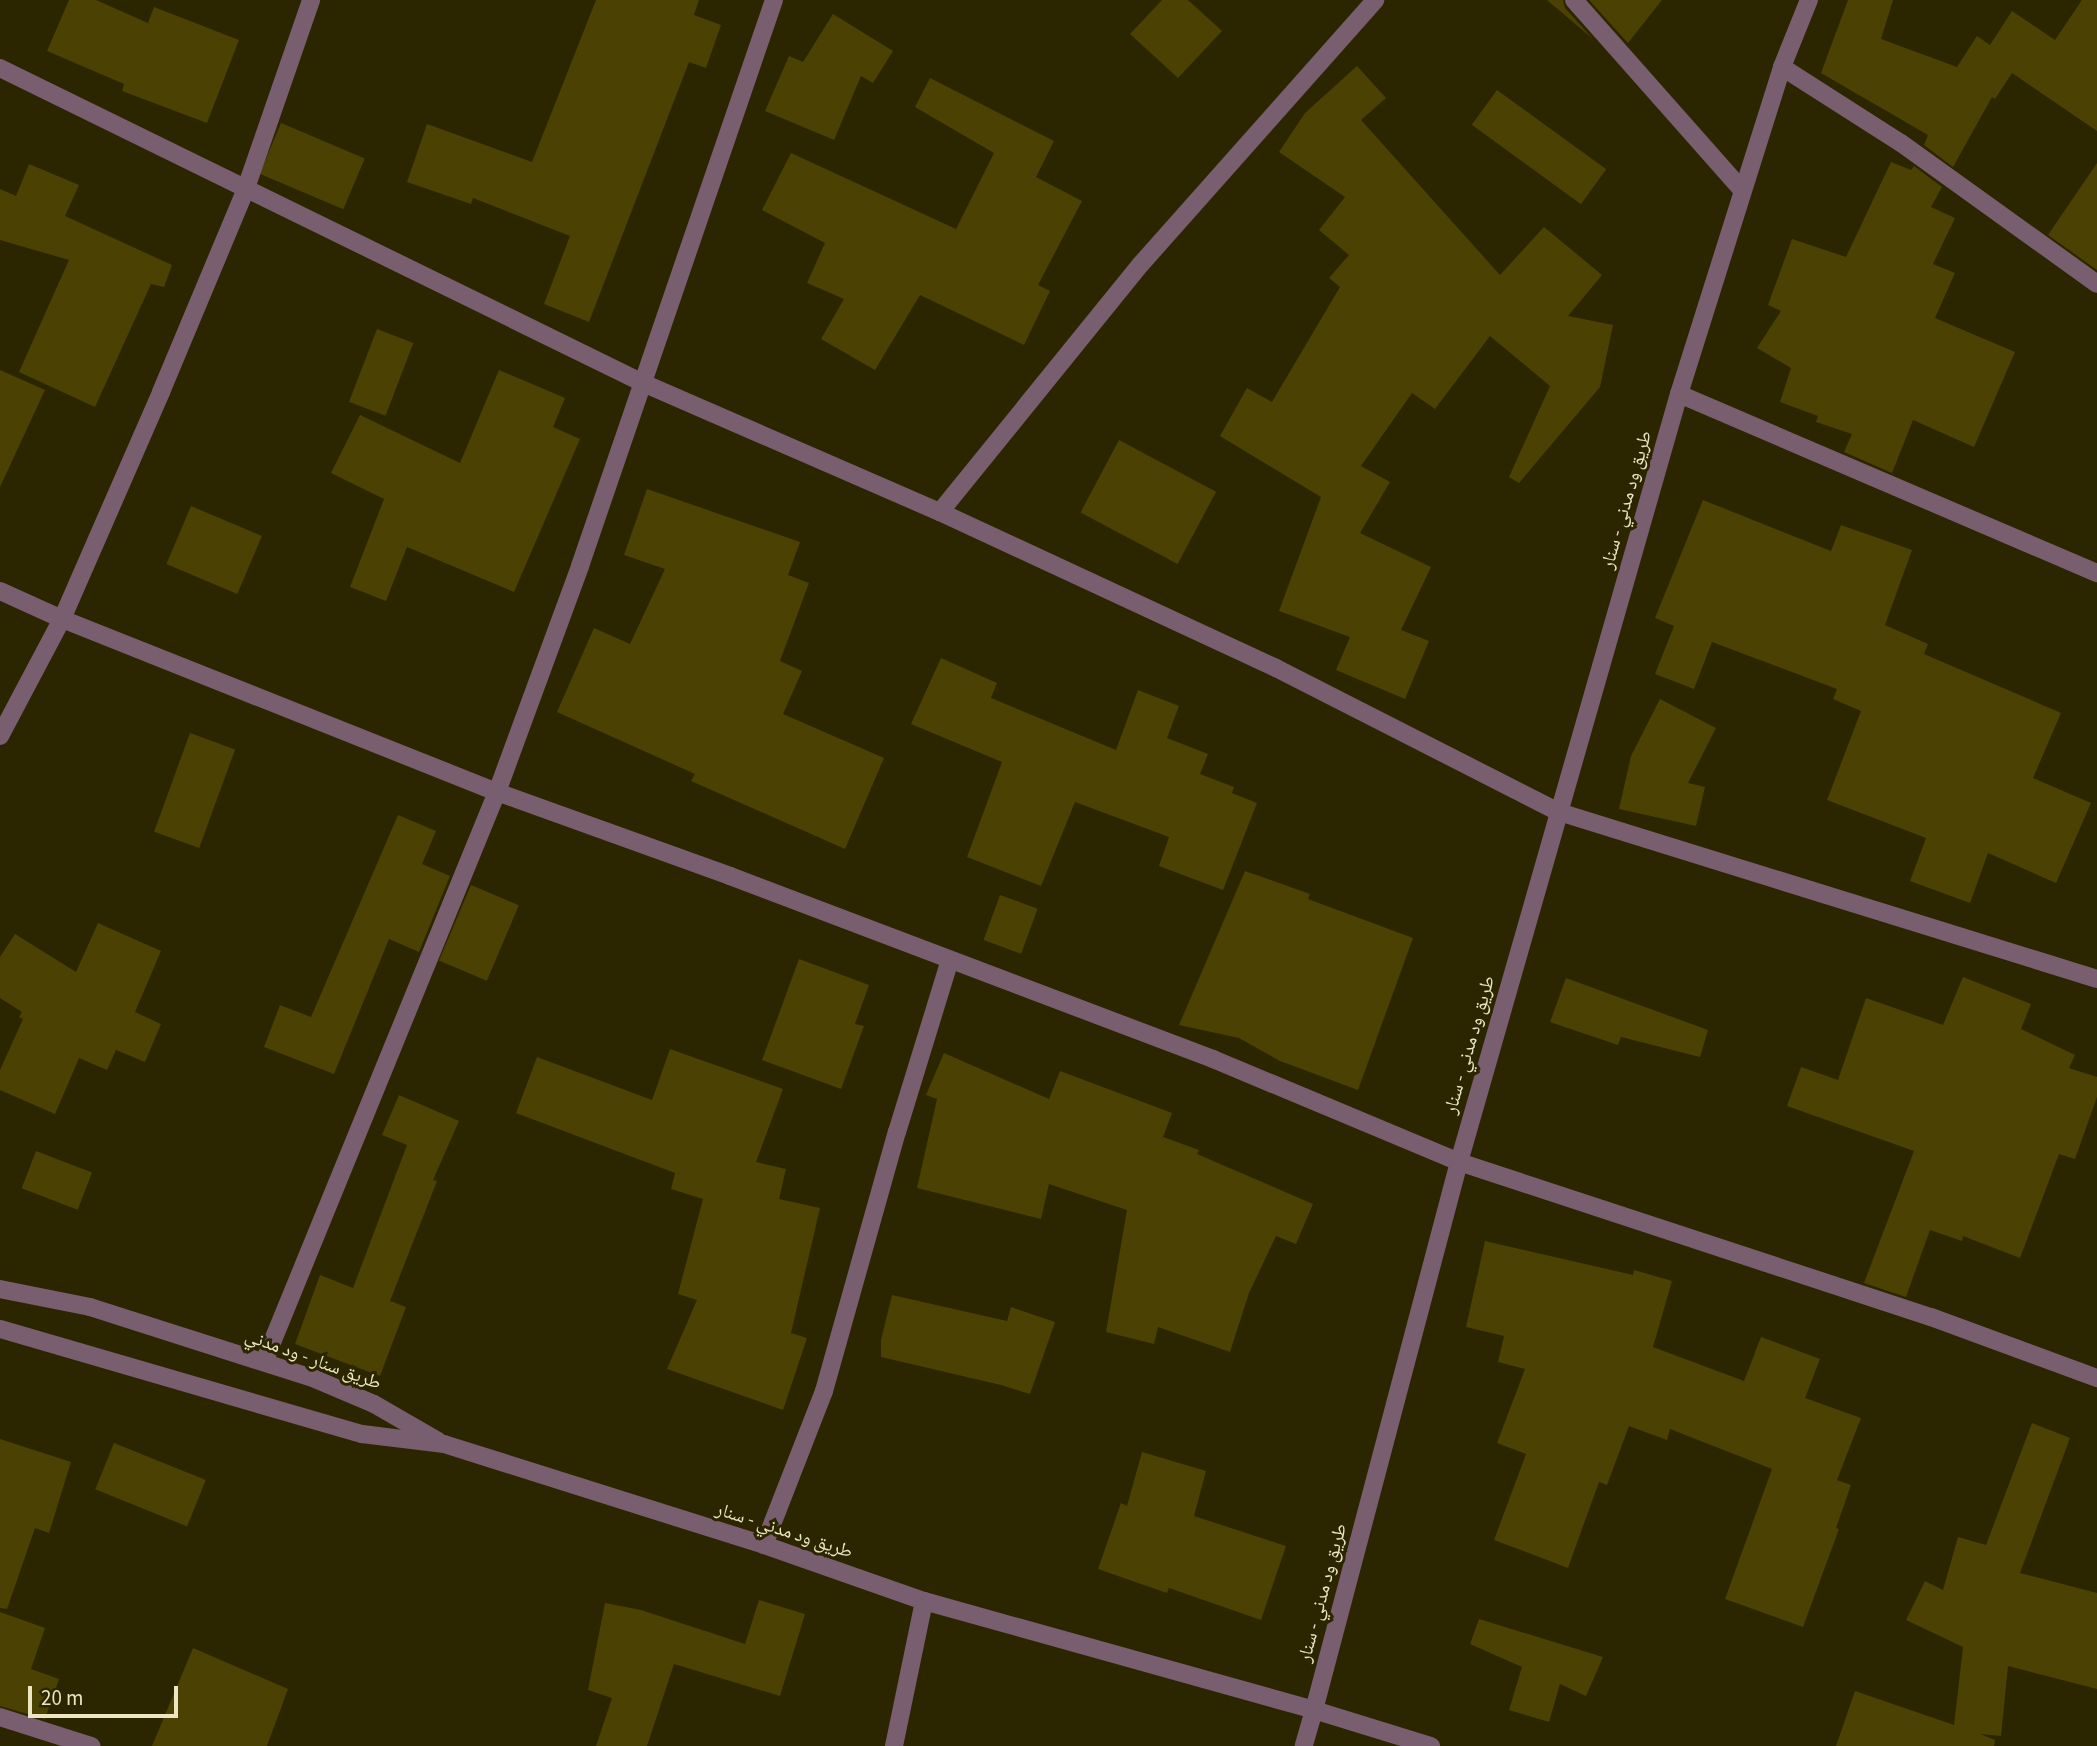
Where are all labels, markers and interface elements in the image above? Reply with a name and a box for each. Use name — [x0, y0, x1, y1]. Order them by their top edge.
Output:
street label: طريق ود مدني - سنار — [1596, 428, 1658, 572]
street label: طريق ود مدني - سنار — [1439, 973, 1501, 1117]
street label: طريق سنار - ود مدني — [242, 1325, 384, 1395]
street label: طريق ود مدني - سنار — [713, 1498, 855, 1564]
street label: طريق ود مدني - سنار — [1293, 1521, 1353, 1665]
scale bar — [32, 1672, 182, 1716]
text: 20 m — [41, 1683, 83, 1713]

